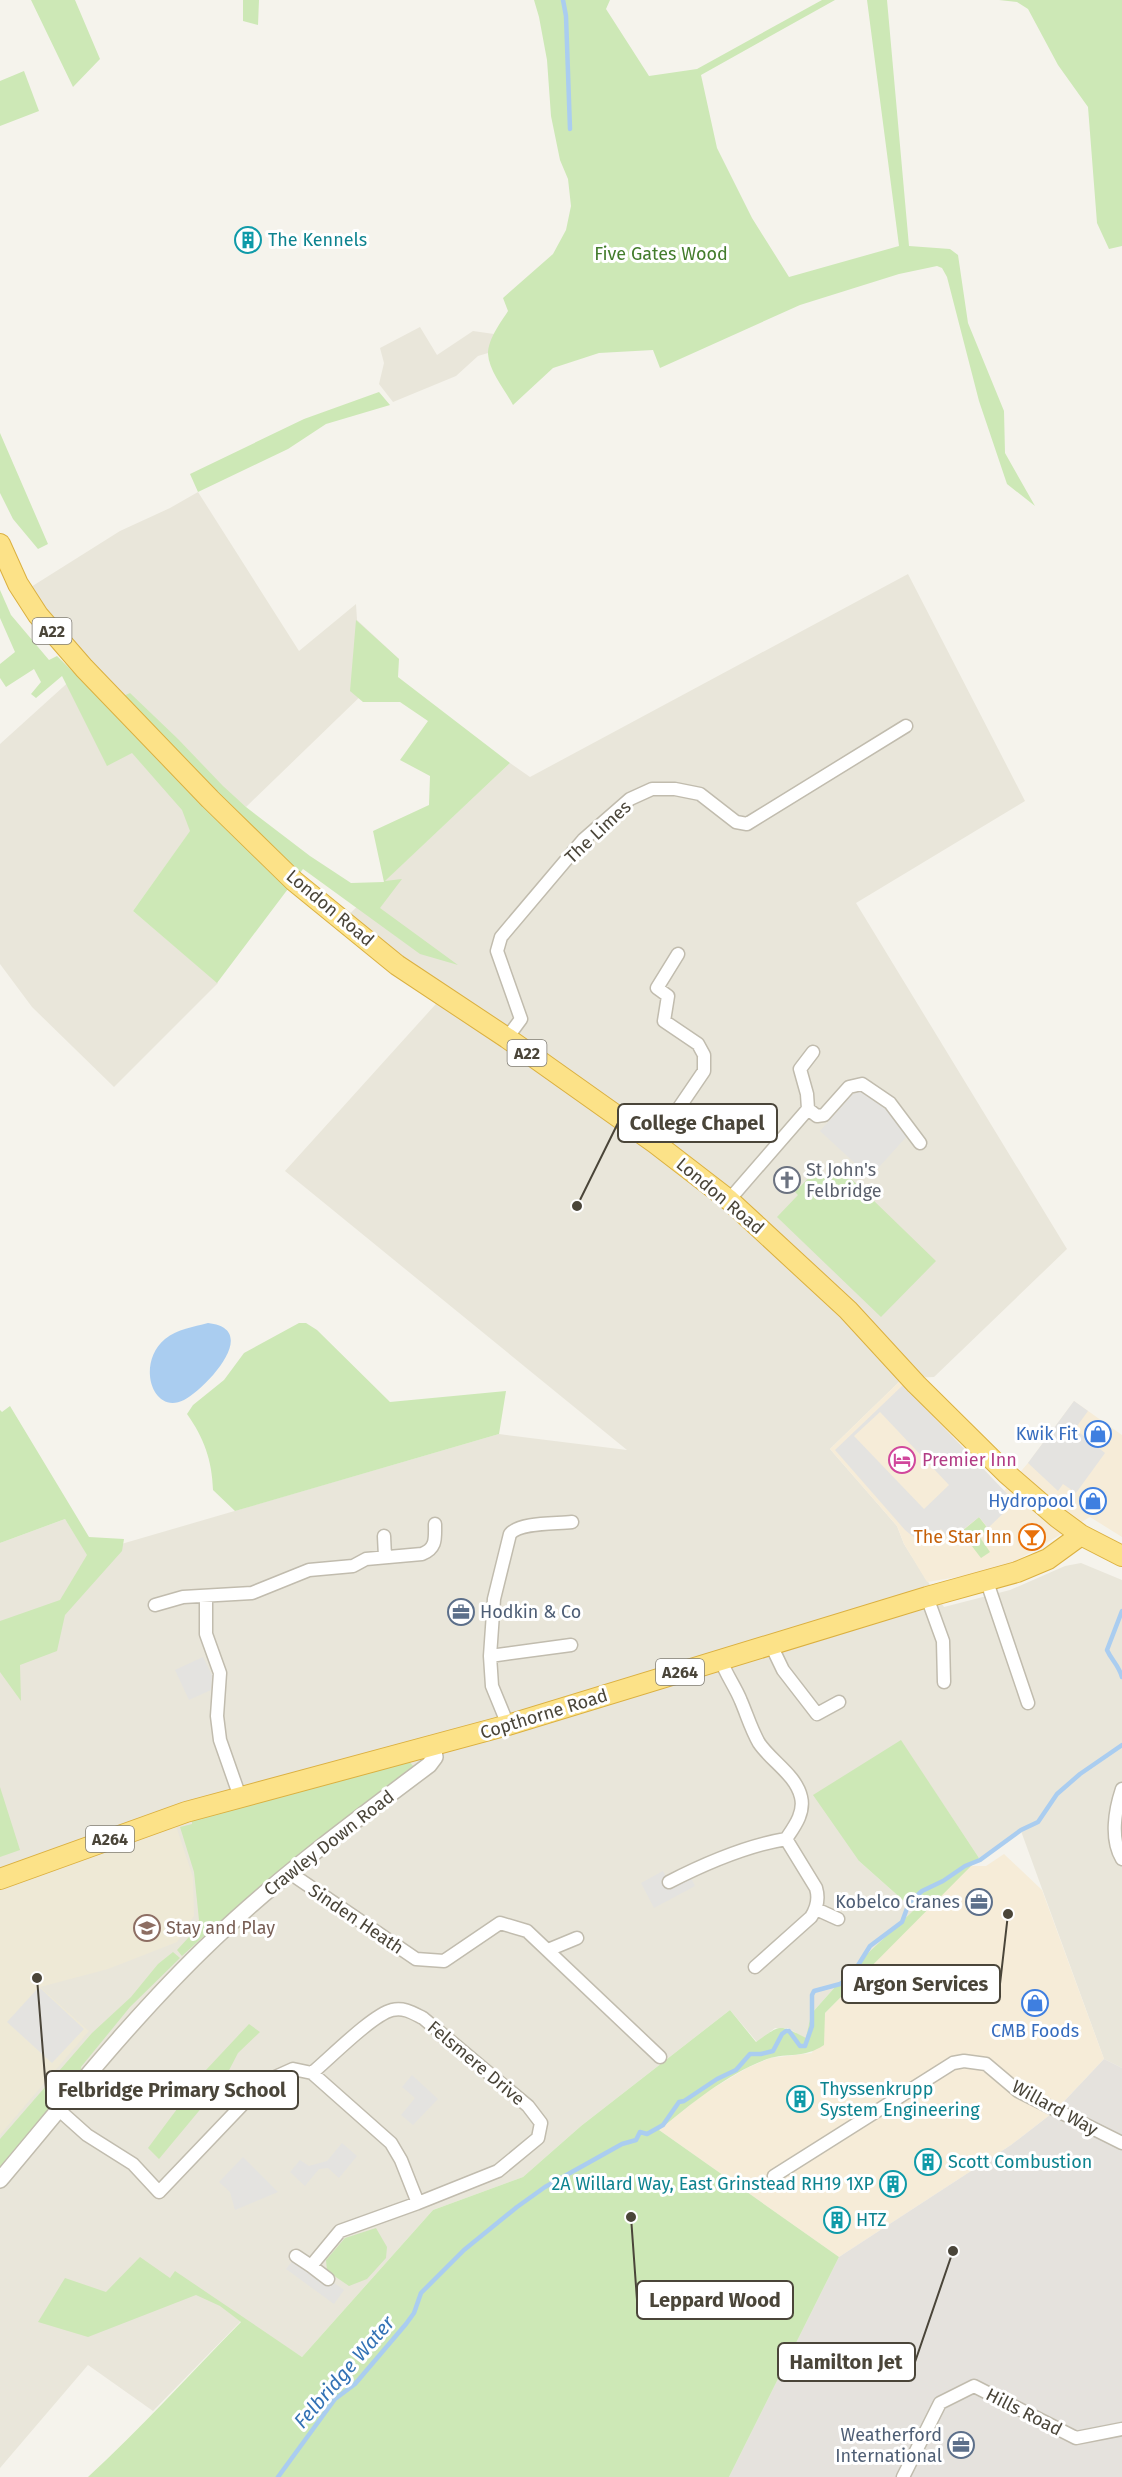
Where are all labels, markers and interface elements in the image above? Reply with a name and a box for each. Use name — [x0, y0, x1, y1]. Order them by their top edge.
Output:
building icon: The Kennels — [233, 225, 263, 255]
place label: The Kennels — [268, 229, 367, 251]
park label: Five Gates Wood — [594, 243, 728, 265]
road number: A22 — [32, 618, 72, 644]
street label: The Limes — [560, 796, 636, 868]
street label: London Road — [282, 865, 378, 951]
road number: A22 — [508, 1040, 546, 1066]
callout: College Chapel — [618, 1104, 777, 1142]
text: College Chapel — [630, 1111, 764, 1135]
street label: London Road — [672, 1153, 768, 1239]
place label: St John's Felbridge — [806, 1159, 882, 1202]
church icon: St John's Felbridge — [772, 1165, 802, 1195]
shop icon: Kwik Fit — [1083, 1419, 1113, 1449]
place label: Kwik Fit — [1016, 1423, 1079, 1445]
hotel icon: Premier Inn — [887, 1445, 917, 1475]
place label: Premier Inn — [922, 1449, 1017, 1471]
shop icon: Hydropool — [1078, 1486, 1108, 1516]
place label: Hydropool — [988, 1490, 1074, 1512]
bar icon: The Star Inn — [1017, 1522, 1047, 1552]
place label: The Star Inn — [913, 1526, 1012, 1548]
office icon: Hodkin & Co — [446, 1597, 476, 1627]
place label: Hodkin & Co — [480, 1601, 581, 1623]
road number: A264 — [656, 1659, 704, 1685]
street label: Copthorne Road — [478, 1684, 610, 1744]
street label: Crawley Down Road — [260, 1785, 398, 1901]
road number: A264 — [86, 1826, 134, 1852]
street label: Sinden Heath — [304, 1879, 408, 1959]
office icon: Kobelco Cranes — [964, 1887, 994, 1917]
place label: Kobelco Cranes — [835, 1891, 960, 1913]
school or university icon: Stay and Play — [132, 1913, 162, 1943]
place label: Stay and Play — [166, 1917, 275, 1939]
callout: Argon Services — [842, 1965, 1000, 2003]
text: Argon Services — [853, 1972, 989, 1996]
shop icon: CMB Foods — [1020, 1988, 1050, 2018]
street label: Felsmere Drive — [423, 2016, 529, 2110]
place label: CMB Foods — [991, 2020, 1079, 2042]
callout: Felbridge Primary School — [46, 2071, 298, 2109]
street label: Willard Way — [1008, 2075, 1102, 2141]
text: Felbridge Primary School — [58, 2078, 286, 2102]
place label: Thyssenkrupp System Engineering — [820, 2078, 980, 2121]
building icon: Thyssenkrupp System Engineering — [785, 2084, 815, 2114]
building icon: Scott Combustion — [913, 2147, 943, 2177]
place label: Scott Combustion — [948, 2151, 1092, 2173]
building icon: 2A Willard Way, East Grinstead RH19 1XP — [878, 2169, 908, 2199]
place label: 2A Willard Way, East Grinstead RH19 1XP — [551, 2173, 874, 2195]
building icon: HTZ — [822, 2205, 852, 2235]
place label: HTZ — [856, 2209, 887, 2231]
callout: Leppard Wood — [637, 2281, 793, 2319]
text: Leppard Wood — [649, 2288, 781, 2312]
water label: Felbridge Water — [289, 2310, 400, 2433]
callout: Hamilton Jet — [778, 2343, 915, 2381]
text: Hamilton Jet — [789, 2350, 903, 2374]
street label: Hills Road — [982, 2383, 1066, 2441]
place label: Weatherford International — [835, 2424, 942, 2467]
office icon: Weatherford International — [946, 2430, 976, 2460]

